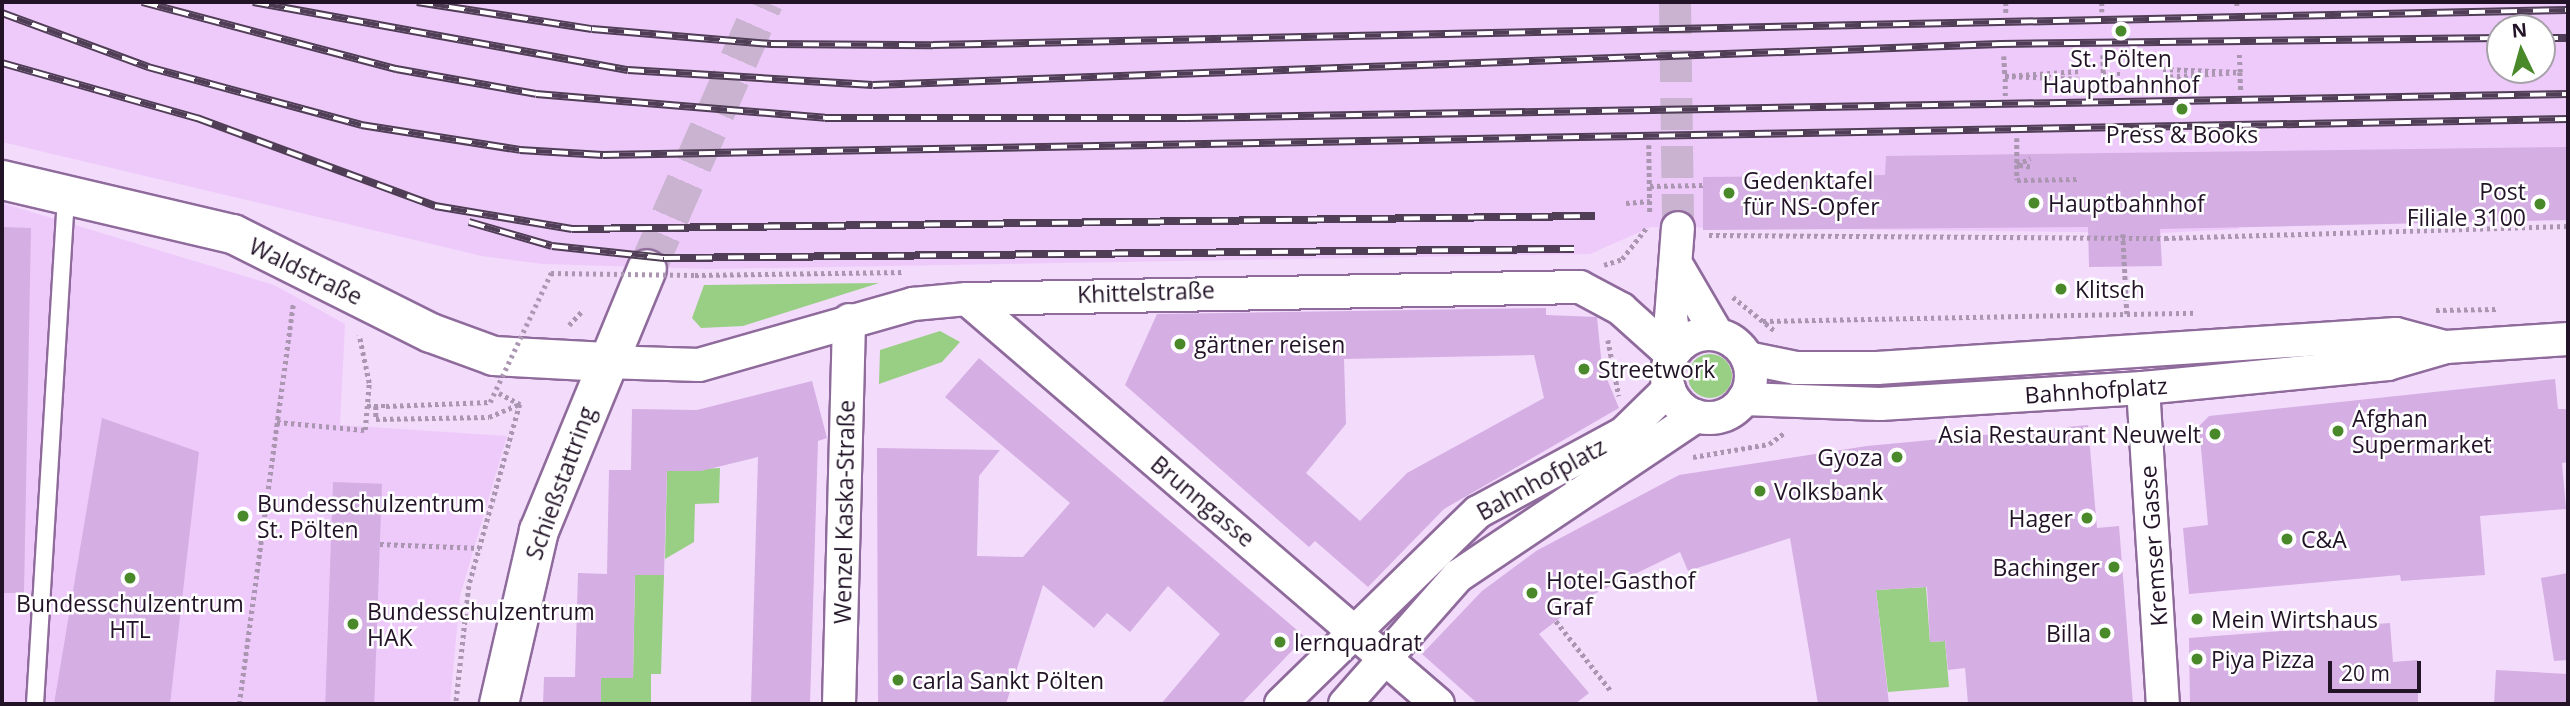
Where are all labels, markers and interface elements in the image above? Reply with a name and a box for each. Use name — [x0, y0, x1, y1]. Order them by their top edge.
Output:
north arrow — [2486, 14, 2556, 84]
text: N — [2511, 16, 2528, 44]
marker: St. Pölten Hauptbahnhof — [2111, 21, 2131, 41]
place label: St. Pölten Hauptbahnhof — [2043, 44, 2199, 98]
marker: Press & Books — [2174, 101, 2190, 117]
place label: Press & Books — [2106, 120, 2258, 148]
place label: Gedenktafel für NS-Opfer — [1743, 166, 1880, 220]
place label: Post Filiale 3100 — [2407, 177, 2526, 231]
marker: Gedenktafel für NS-Opfer — [1721, 185, 1737, 201]
place label: Hauptbahnhof — [2048, 189, 2205, 217]
marker: Hauptbahnhof — [2026, 195, 2042, 211]
marker: Post Filiale 3100 — [2532, 196, 2548, 212]
street label: Waldstraße — [245, 232, 367, 310]
place label: Klitsch — [2075, 275, 2145, 303]
street label: Khittelstraße — [1077, 276, 1215, 308]
marker: Klitsch — [2053, 281, 2069, 297]
place label: gärtner reisen — [1194, 330, 1345, 358]
marker: gärtner reisen — [1172, 336, 1188, 352]
place label: Streetwork — [1598, 355, 1715, 383]
marker: Streetwork — [1576, 361, 1592, 377]
street label: Bahnhofplatz — [2024, 371, 2168, 409]
street label: Wenzel Kaska-Straße — [828, 400, 860, 624]
street label: Schießstattring — [520, 403, 600, 563]
place label: Afghan Supermarket — [2352, 404, 2492, 458]
place label: Asia Restaurant Neuwelt — [1938, 420, 2201, 448]
marker: Afghan Supermarket — [2330, 423, 2346, 439]
marker: Asia Restaurant Neuwelt — [2207, 426, 2223, 442]
street label: Bahnhofplatz — [1472, 432, 1610, 526]
place label: Gyoza — [1817, 443, 1883, 471]
marker: Gyoza — [1889, 449, 1905, 465]
street label: Brunngasse — [1146, 450, 1260, 552]
street label: Kremser Gasse — [2134, 465, 2172, 627]
place label: Volksbank — [1774, 477, 1883, 505]
marker: Volksbank — [1752, 483, 1768, 499]
place label: Bundesschulzentrum St. Pölten — [257, 489, 485, 543]
place label: Hager — [2008, 504, 2073, 532]
marker: Bundesschulzentrum St. Pölten — [235, 508, 251, 524]
marker: Hager — [2079, 510, 2095, 526]
place label: C&A — [2301, 525, 2347, 553]
marker: C&A — [2279, 531, 2295, 547]
place label: Bachinger — [1993, 553, 2100, 581]
marker: Bachinger — [2106, 559, 2122, 575]
place label: Hotel-Gasthof Graf — [1546, 566, 1695, 620]
marker: Bundesschulzentrum HTL — [122, 570, 138, 586]
marker: Hotel-Gasthof Graf — [1524, 585, 1540, 601]
place label: Bundesschulzentrum HTL — [16, 589, 244, 643]
place label: Bundesschulzentrum HAK — [367, 597, 595, 651]
place label: Mein Wirtshaus — [2211, 605, 2378, 633]
marker: Mein Wirtshaus — [2189, 611, 2205, 627]
marker: Bundesschulzentrum HAK — [345, 616, 361, 632]
place label: Billa — [2046, 619, 2091, 647]
marker: Billa — [2097, 625, 2113, 641]
place label: lernquadrat — [1294, 628, 1422, 656]
marker: lernquadrat — [1272, 634, 1288, 650]
place label: Piya Pizza — [2211, 645, 2315, 673]
scale bar — [2332, 646, 2425, 690]
marker: Piya Pizza — [2189, 651, 2205, 667]
text: 20 m — [2341, 659, 2390, 687]
place label: carla Sankt Pölten — [912, 666, 1104, 694]
marker: carla Sankt Pölten — [890, 672, 906, 688]

